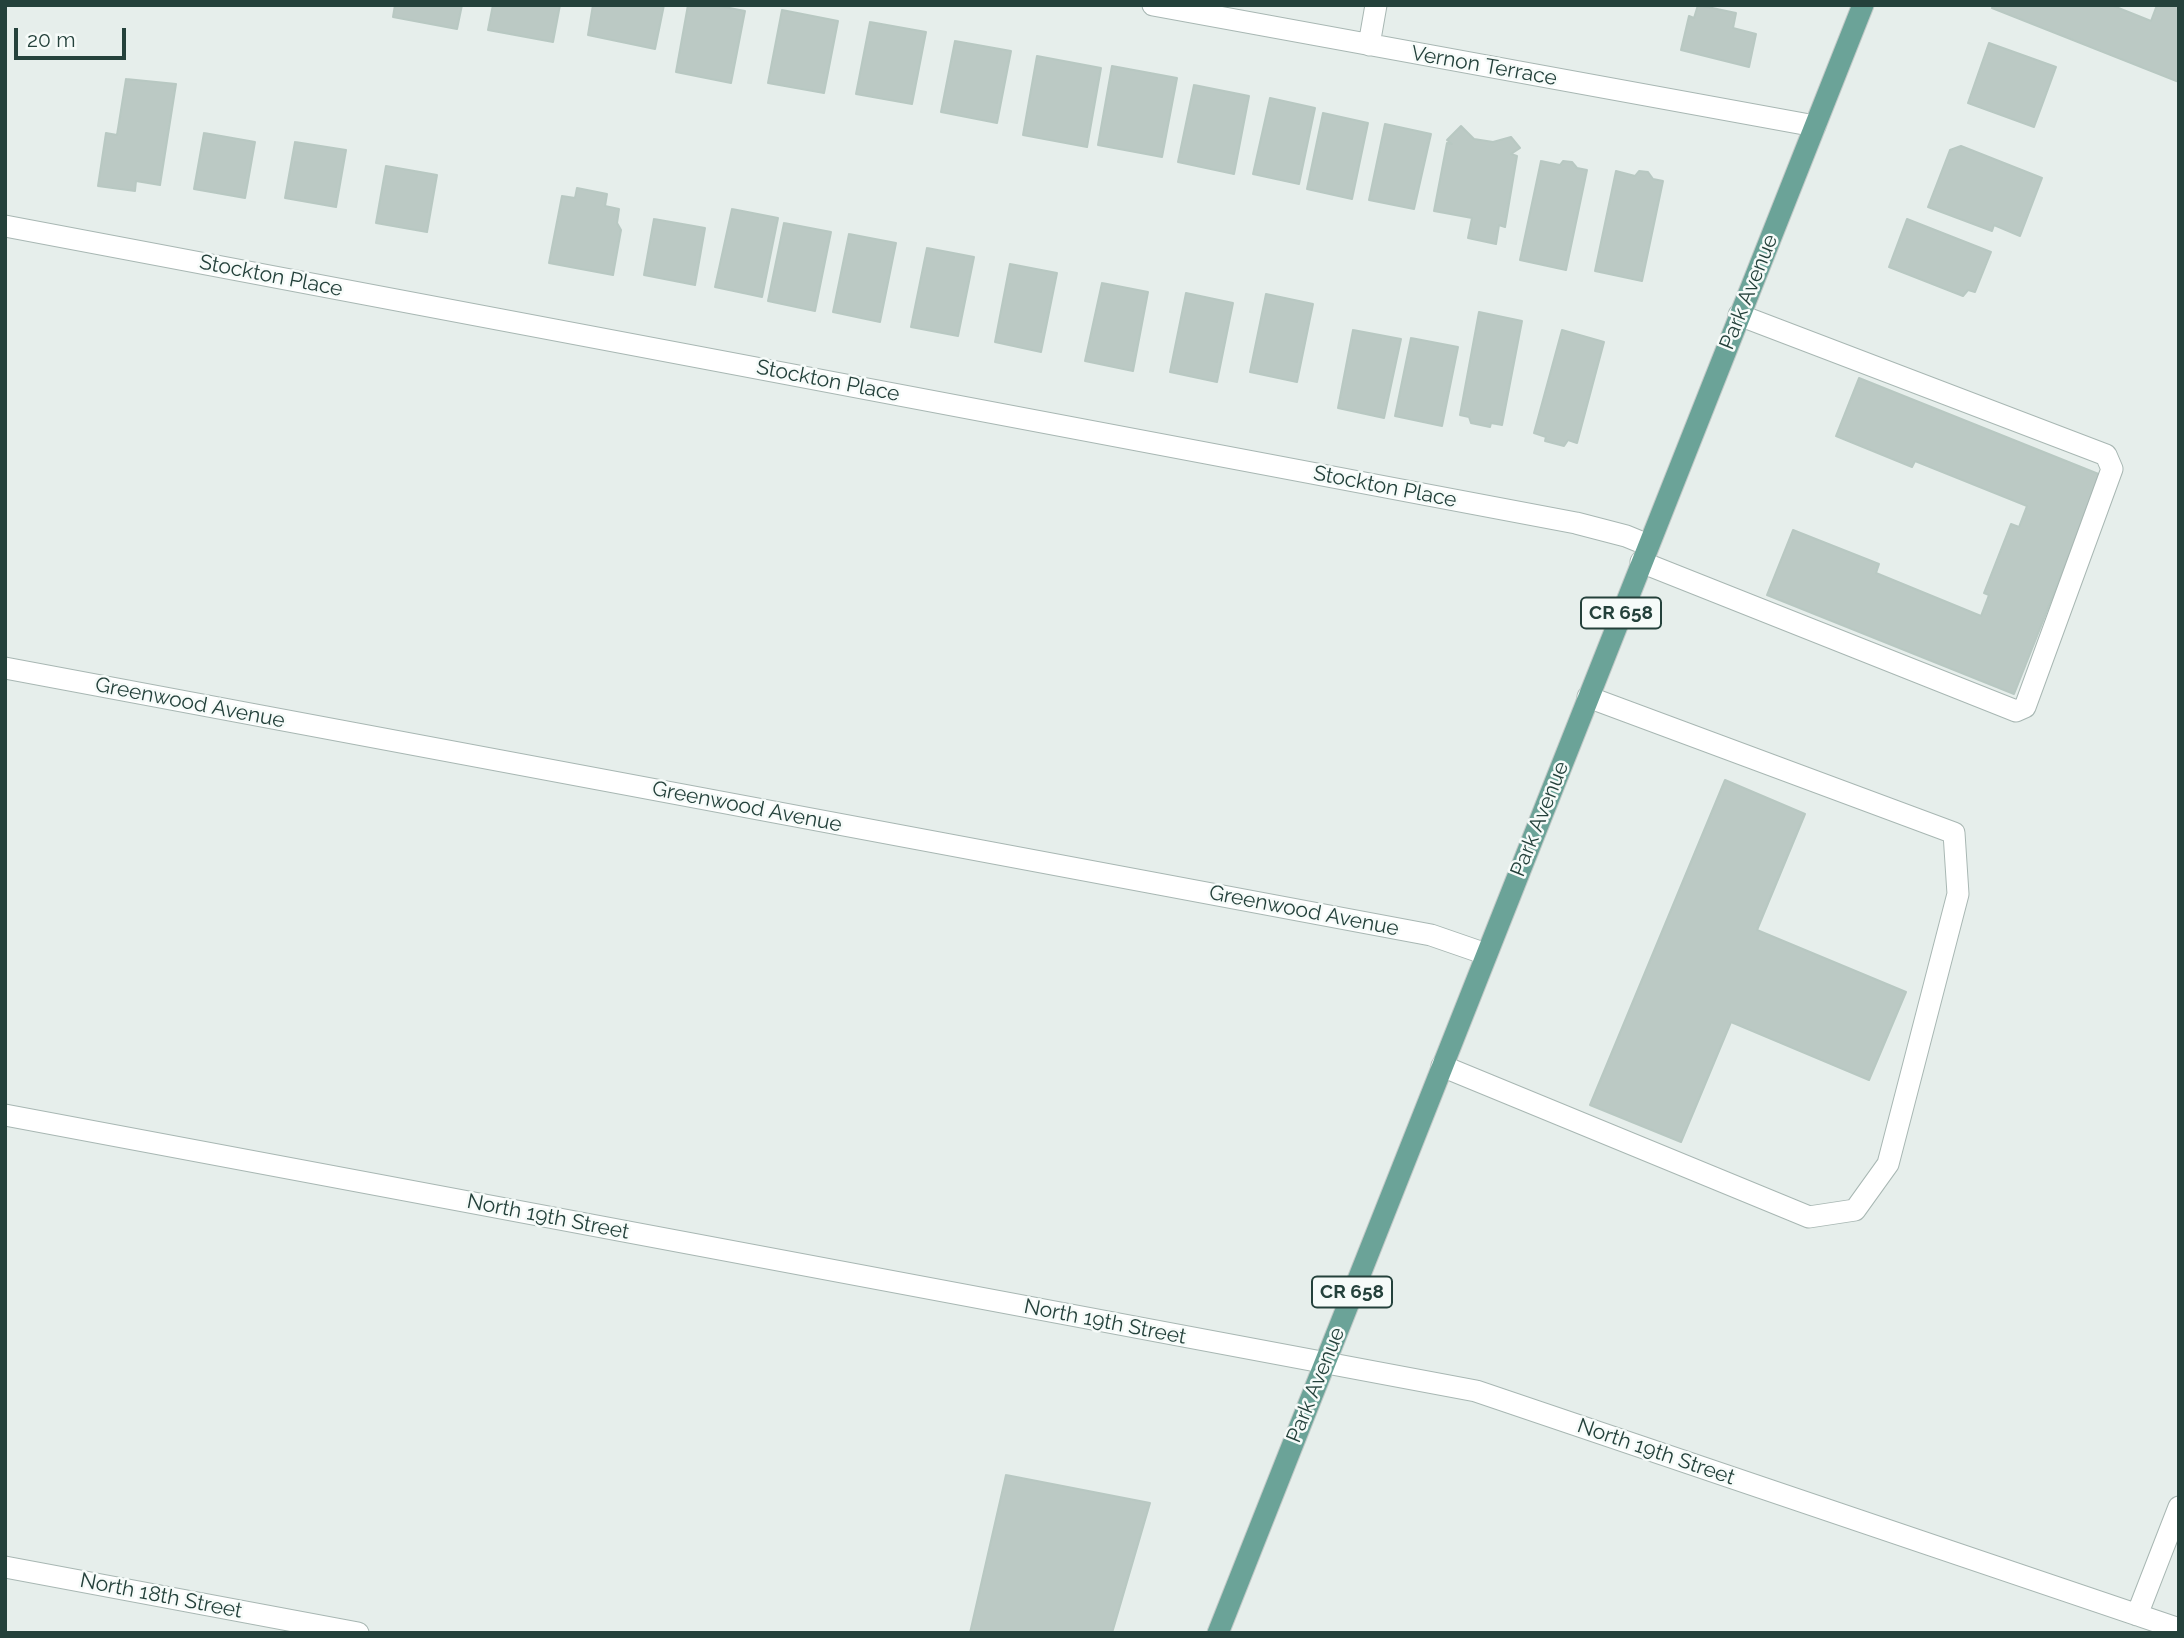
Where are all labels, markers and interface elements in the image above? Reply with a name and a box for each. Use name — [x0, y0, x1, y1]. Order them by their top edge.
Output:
scale bar — [18, 14, 130, 58]
text: 20 m — [27, 27, 75, 52]
street label: Vernon Terrace — [1409, 41, 1559, 91]
street label: Park Avenue — [1714, 231, 1784, 353]
street label: Stockton Place — [197, 250, 345, 302]
street label: Stockton Place — [754, 355, 902, 407]
street label: Stockton Place — [1311, 461, 1459, 513]
road number: CR 658 — [1581, 598, 1661, 628]
street label: Greenwood Avenue — [93, 672, 287, 734]
street label: Park Avenue — [1505, 758, 1575, 880]
street label: Greenwood Avenue — [650, 776, 844, 838]
street label: Greenwood Avenue — [1207, 880, 1401, 942]
street label: North 19th Street — [465, 1189, 631, 1245]
road number: CR 658 — [1312, 1276, 1392, 1308]
street label: North 19th Street — [1022, 1294, 1188, 1350]
street label: Park Avenue — [1281, 1324, 1351, 1446]
street label: North 19th Street — [1574, 1413, 1738, 1491]
street label: North 18th Street — [78, 1568, 244, 1624]

